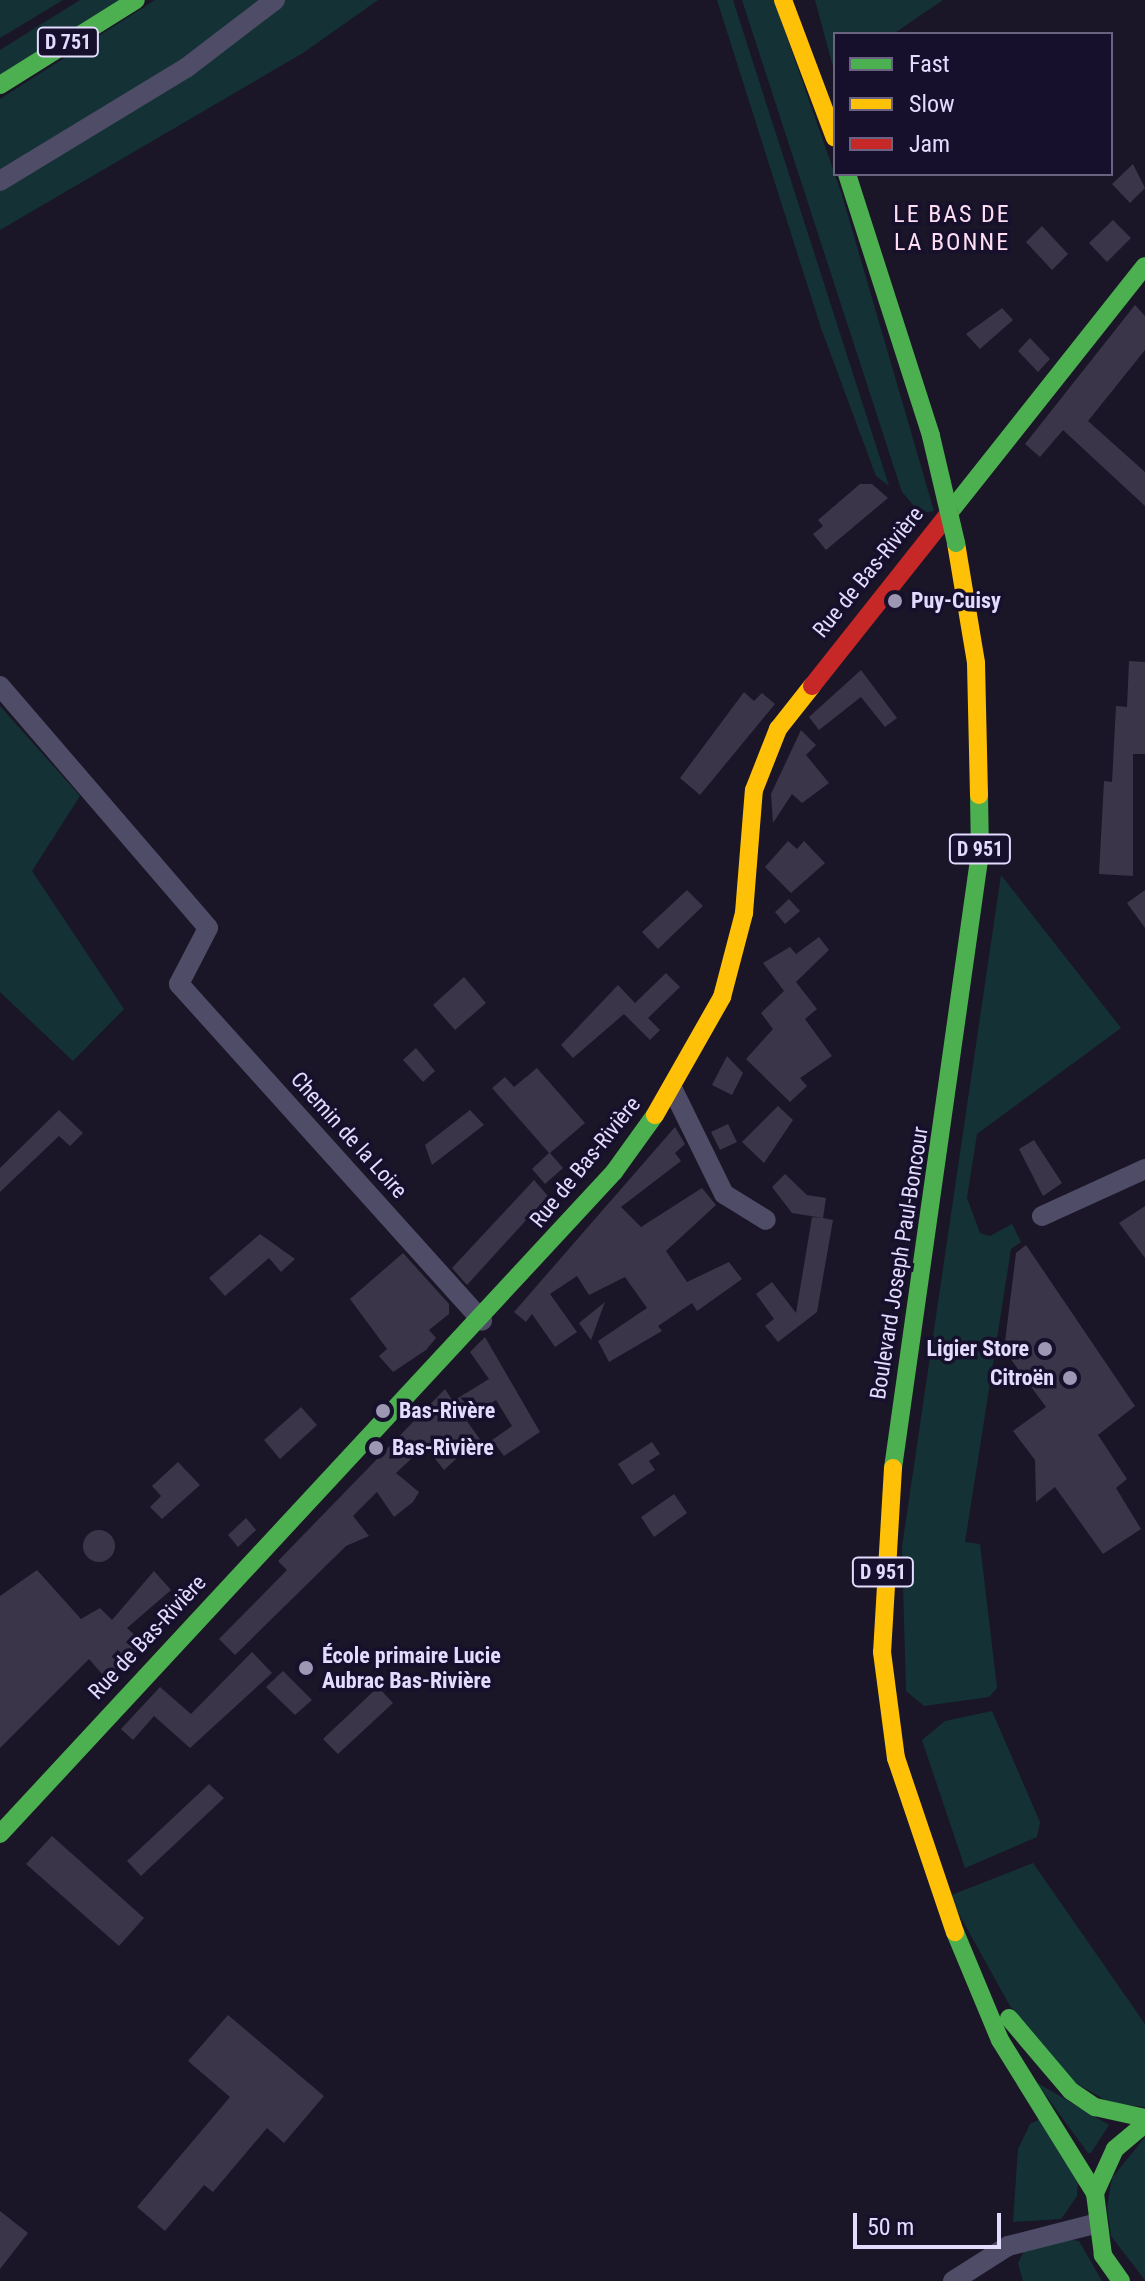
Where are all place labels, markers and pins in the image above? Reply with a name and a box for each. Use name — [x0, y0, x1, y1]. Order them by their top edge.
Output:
place label: Puy-Cuisy — [911, 588, 1001, 614]
marker: Puy-Cuisy — [886, 592, 904, 610]
place label: Ligier Store — [927, 1336, 1029, 1362]
marker: Ligier Store — [1036, 1340, 1054, 1358]
place label: Citroën — [990, 1365, 1054, 1391]
marker: Citroën — [1061, 1369, 1079, 1387]
place label: Bas-Rivère — [399, 1398, 495, 1424]
marker: Bas-Rivère — [374, 1402, 392, 1420]
place label: Bas-Rivière — [392, 1435, 494, 1461]
marker: Bas-Rivière — [367, 1439, 385, 1457]
place label: École primaire Lucie Aubrac Bas-Rivière — [322, 1642, 501, 1694]
marker: École primaire Lucie Aubrac Bas-Rivière — [297, 1659, 315, 1677]

